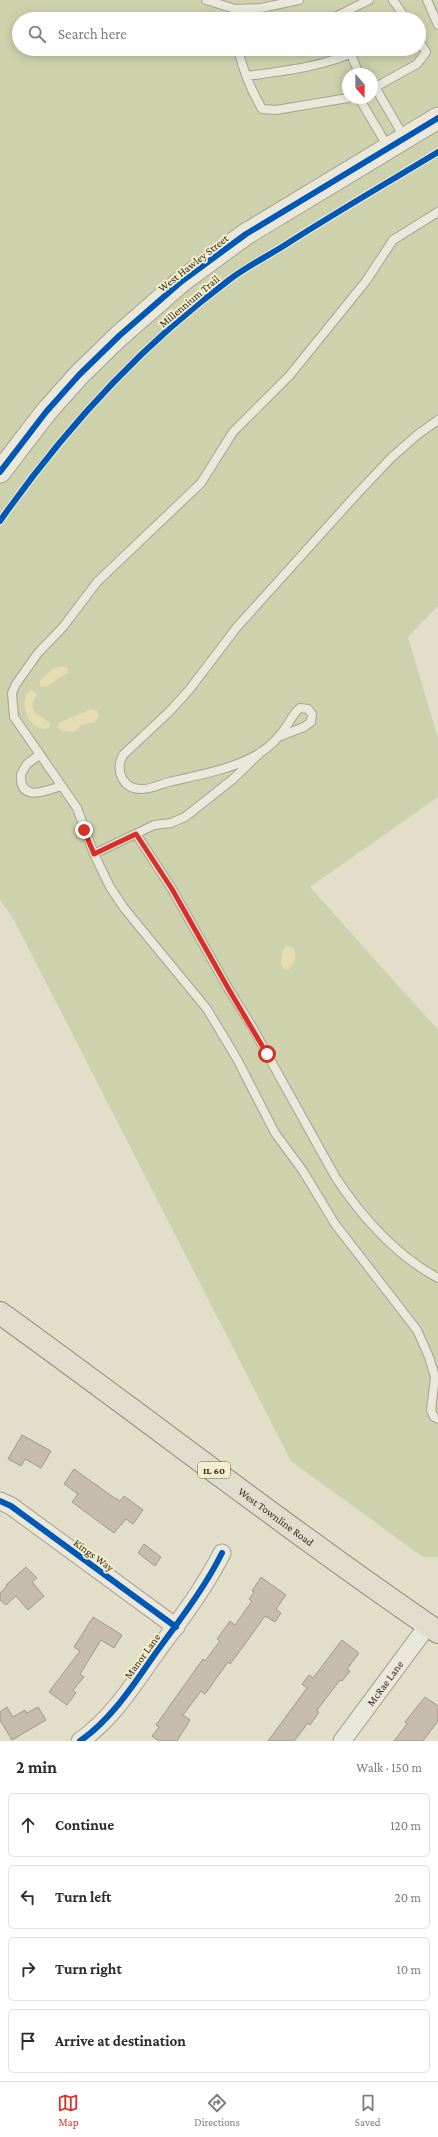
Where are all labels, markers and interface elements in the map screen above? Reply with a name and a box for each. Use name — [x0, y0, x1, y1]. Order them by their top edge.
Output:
search box — [12, 12, 426, 56]
icon: search — [26, 23, 48, 45]
text: Search here — [58, 26, 127, 42]
north arrow — [342, 68, 378, 104]
street label: West Hawley Street — [156, 232, 231, 295]
street label: Millennium Trail — [157, 272, 222, 330]
route end — [75, 821, 93, 839]
route start — [258, 1045, 276, 1063]
road number: IL 60 — [198, 1462, 230, 1478]
street label: West Townline Road — [236, 1485, 316, 1548]
street label: Kings Way — [71, 1536, 117, 1575]
street label: Manor Lane — [122, 1631, 162, 1681]
street label: McRae Lane — [364, 1658, 406, 1708]
text: 2 min — [16, 1758, 57, 1777]
text: Walk · 150 m — [356, 1760, 422, 1775]
icon: ahead — [17, 1814, 39, 1836]
text: Continue — [55, 1817, 114, 1833]
text: 120 m — [390, 1818, 421, 1833]
icon: left — [17, 1886, 39, 1908]
text: Turn left — [55, 1889, 111, 1905]
text: 20 m — [395, 1890, 421, 1905]
icon: right — [17, 1958, 39, 1980]
text: Turn right — [55, 1961, 122, 1977]
text: 10 m — [396, 1962, 421, 1977]
icon: arrive — [17, 2030, 39, 2052]
text: Arrive at destination — [55, 2033, 186, 2049]
tab: Map — [57, 2092, 79, 2128]
tab: Directions — [194, 2092, 240, 2128]
tab: Saved — [355, 2092, 381, 2128]

